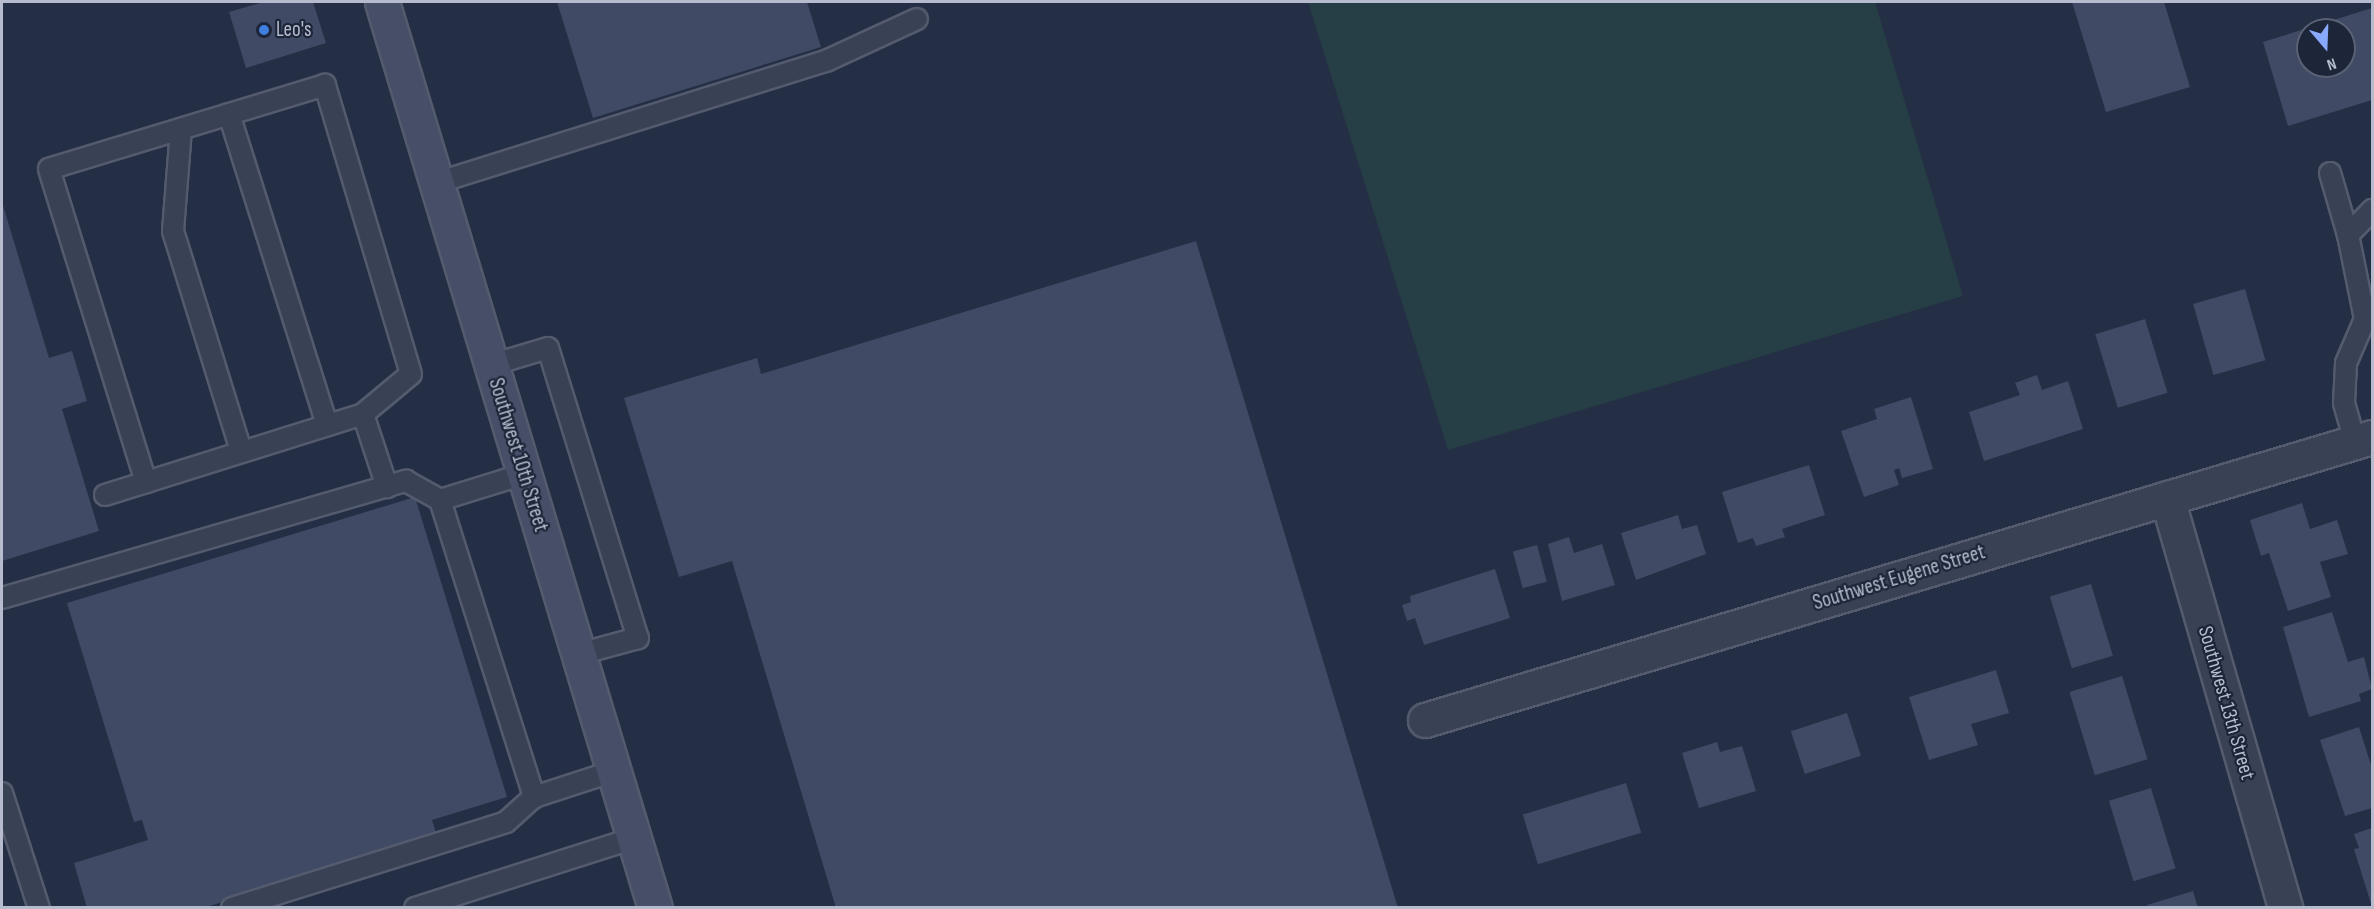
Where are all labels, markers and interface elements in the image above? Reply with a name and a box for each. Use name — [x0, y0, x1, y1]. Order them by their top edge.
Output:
place label: Leo's — [276, 17, 312, 43]
north arrow — [2296, 18, 2356, 78]
marker: Leo's — [257, 23, 271, 37]
text: N — [2324, 53, 2339, 74]
street label: Southwest 10th Street — [483, 375, 553, 535]
street label: Southwest Eugene Street — [1810, 540, 1988, 616]
street label: Southwest 13th Street — [2192, 623, 2260, 783]

